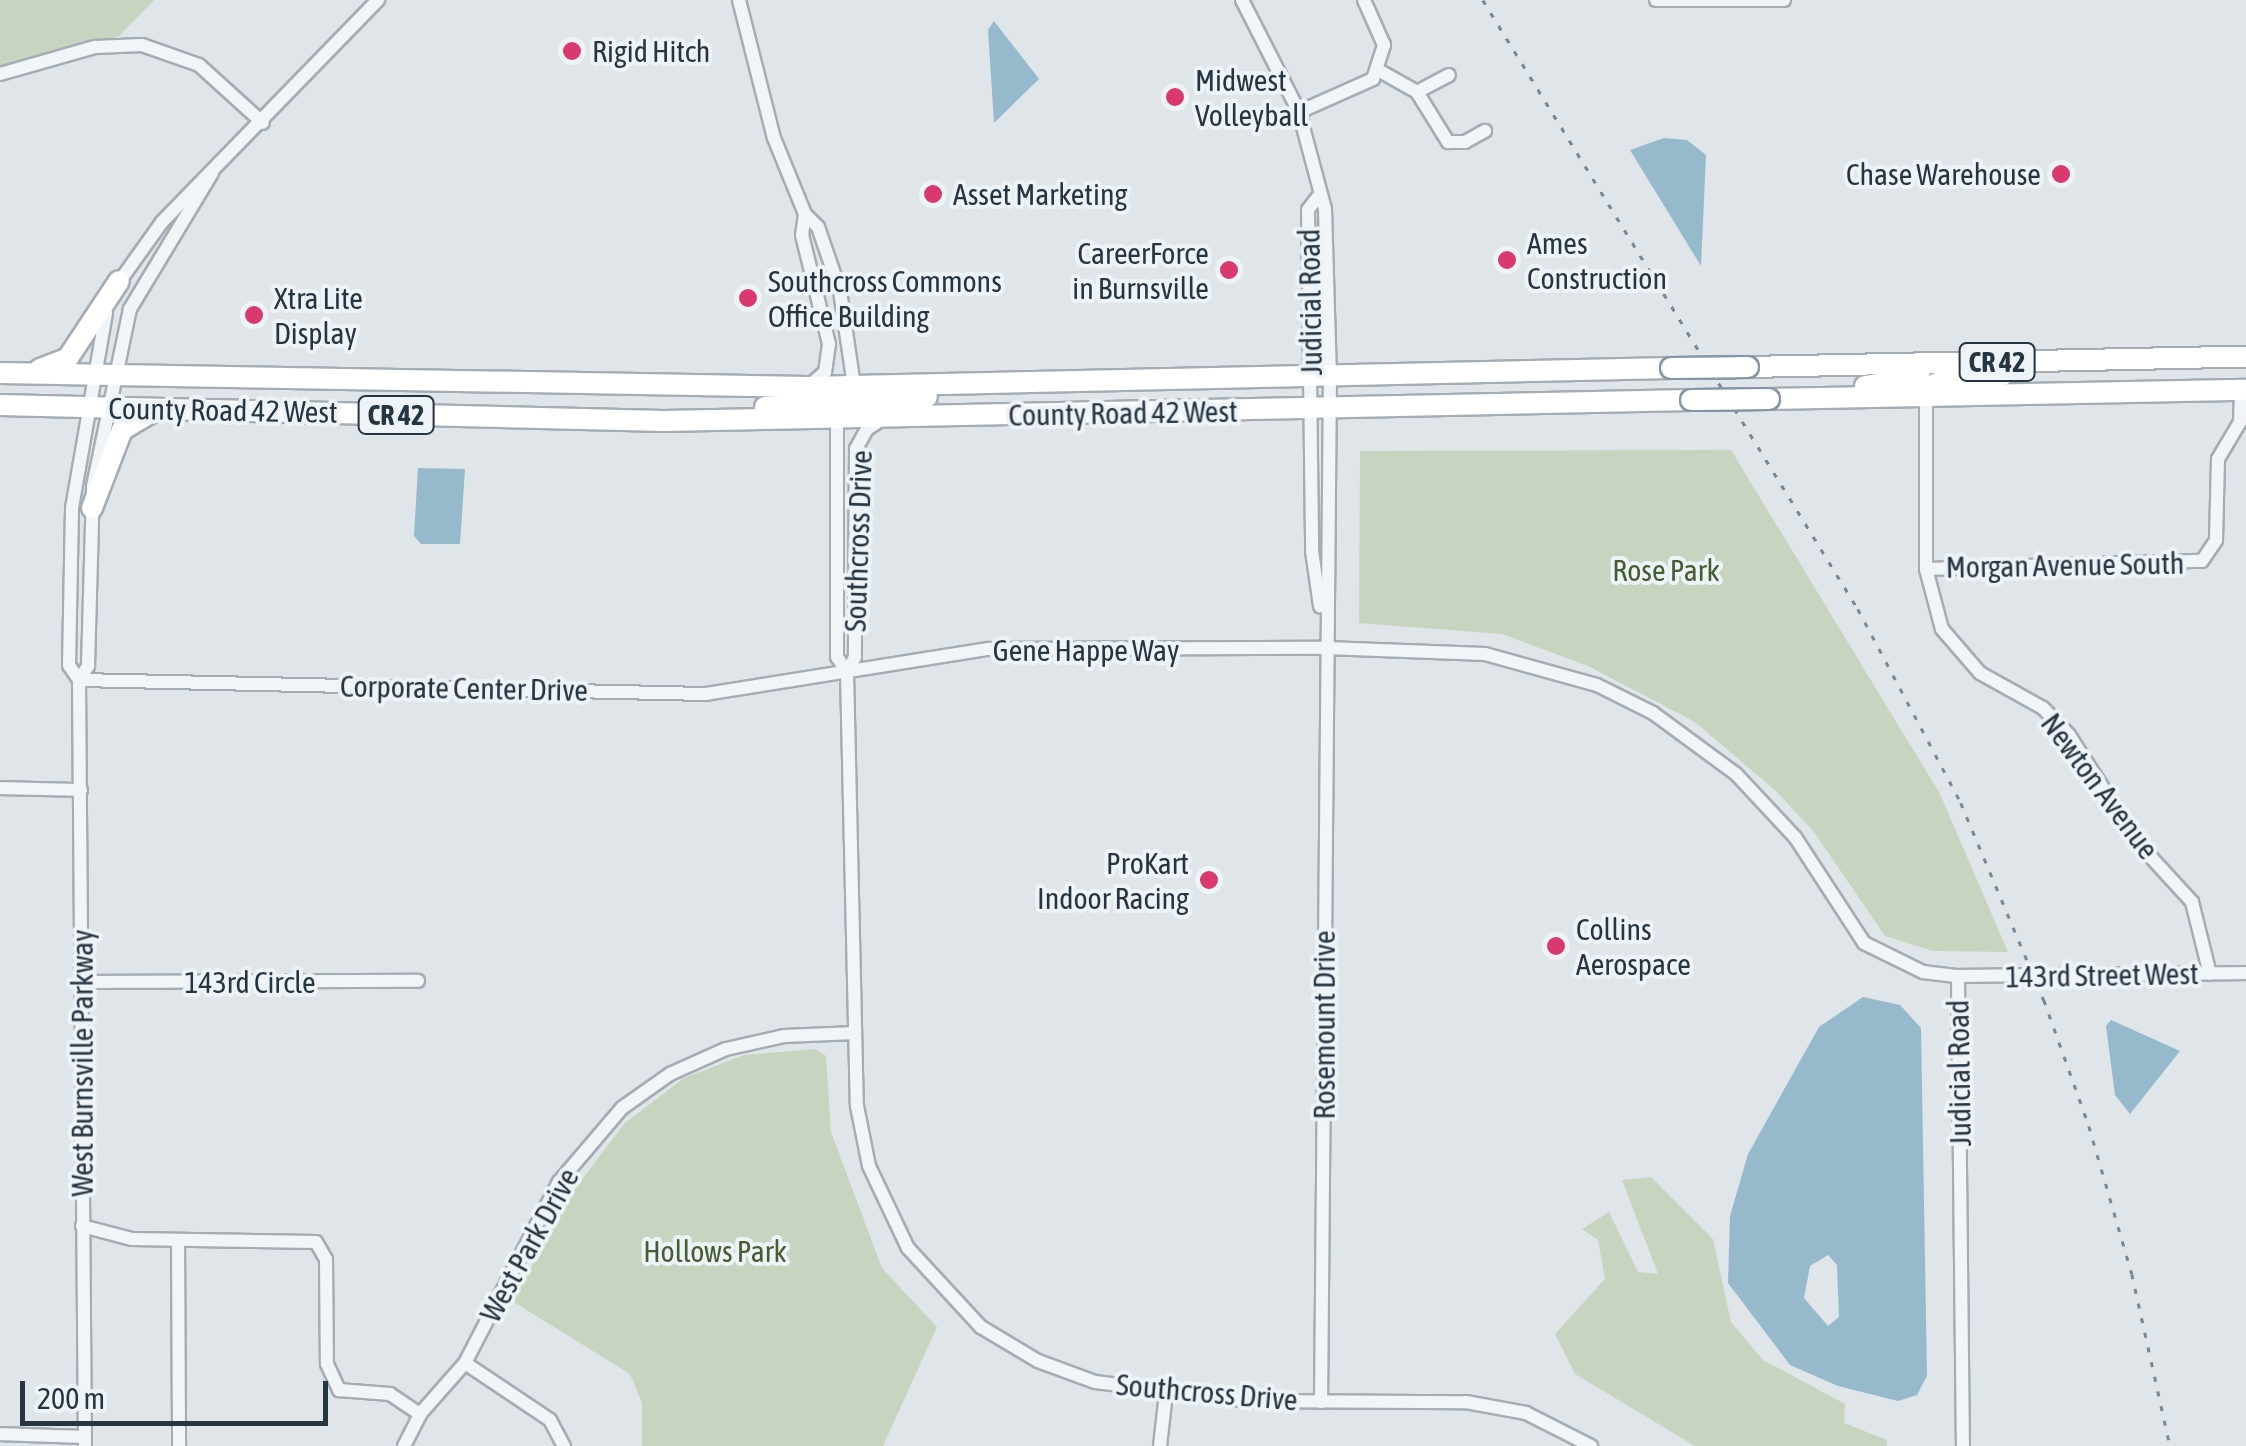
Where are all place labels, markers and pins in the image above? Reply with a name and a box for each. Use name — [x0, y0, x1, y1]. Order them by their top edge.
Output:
place label: Rigid Hitch — [592, 33, 710, 69]
marker: Rigid Hitch — [561, 40, 583, 62]
place label: Midwest Volleyball — [1195, 62, 1308, 132]
marker: Midwest Volleyball — [1164, 86, 1186, 108]
place label: Chase Warehouse — [1846, 156, 2041, 192]
marker: Chase Warehouse — [2050, 163, 2072, 185]
place label: Asset Marketing — [953, 176, 1127, 212]
marker: Asset Marketing — [922, 183, 944, 205]
place label: Ames Construction — [1527, 225, 1667, 296]
place label: CareerForce in Burnsville — [1072, 235, 1209, 306]
marker: Ames Construction — [1496, 249, 1518, 271]
marker: CareerForce in Burnsville — [1218, 259, 1240, 281]
place label: Southcross Commons Office Building — [768, 263, 1002, 334]
place label: Xtra Lite Display — [274, 280, 363, 350]
marker: Southcross Commons Office Building — [737, 287, 759, 309]
marker: Xtra Lite Display — [243, 304, 265, 326]
place label: ProKart Indoor Racing — [1037, 845, 1189, 916]
marker: ProKart Indoor Racing — [1198, 869, 1220, 891]
place label: Collins Aerospace — [1576, 911, 1691, 982]
marker: Collins Aerospace — [1545, 935, 1567, 957]

